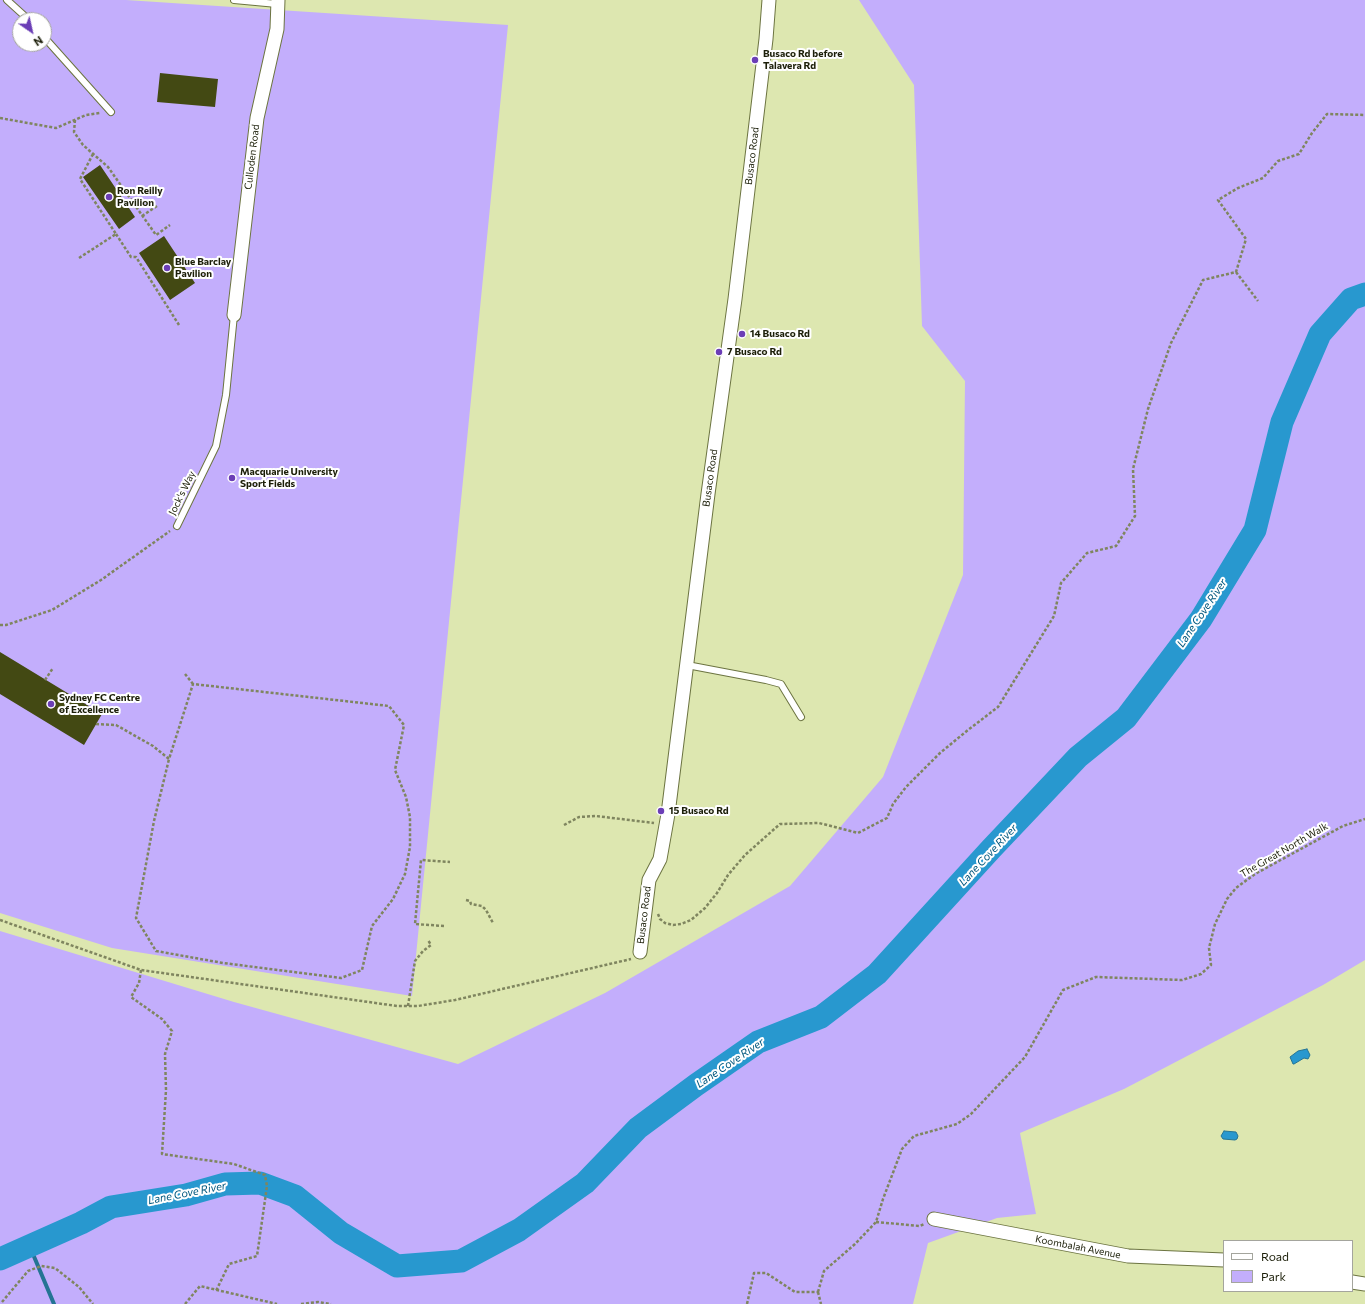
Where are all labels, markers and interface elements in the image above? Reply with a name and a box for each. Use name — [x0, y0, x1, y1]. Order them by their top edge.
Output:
north arrow — [12, 12, 52, 52]
text: N — [31, 34, 45, 49]
place label: Busaco Rd before Talavera Rd — [763, 48, 843, 72]
marker: Busaco Rd before Talavera Rd — [750, 55, 760, 65]
street label: Culloden Road — [242, 124, 262, 190]
street label: Busaco Road — [743, 126, 761, 186]
place label: Ron Reilly Pavilion — [117, 185, 163, 208]
marker: Ron Reilly Pavilion — [104, 192, 114, 202]
place label: Blue Barclay Pavilion — [175, 256, 231, 280]
marker: Blue Barclay Pavilion — [162, 263, 172, 273]
place label: 14 Busaco Rd — [750, 328, 810, 340]
marker: 14 Busaco Rd — [737, 329, 747, 339]
place label: 7 Busaco Rd — [727, 346, 782, 358]
marker: 7 Busaco Rd — [714, 347, 724, 357]
street label: Busaco Road — [700, 448, 720, 508]
place label: Macquarie University Sport Fields — [240, 466, 338, 490]
street label: Jock's Way — [166, 469, 198, 517]
marker: Macquarie University Sport Fields — [227, 473, 237, 483]
water label: Lane Cove River — [1174, 576, 1230, 650]
place label: Sydney FC Centre of Excellence — [59, 692, 140, 716]
marker: Sydney FC Centre of Excellence — [46, 699, 56, 709]
place label: 15 Busaco Rd — [669, 805, 729, 817]
marker: 15 Busaco Rd — [656, 806, 666, 816]
street label: The Great North Walk — [1238, 820, 1330, 880]
water label: Lane Cove River — [956, 821, 1020, 889]
street label: Busaco Road — [635, 885, 653, 945]
water label: Lane Cove River — [693, 1035, 767, 1091]
water label: Lane Cove River — [147, 1179, 227, 1207]
street label: Koombalah Avenue — [1034, 1233, 1122, 1261]
legend — [1223, 1240, 1353, 1292]
text: Road — [1261, 1249, 1289, 1263]
text: Park — [1261, 1269, 1286, 1283]

